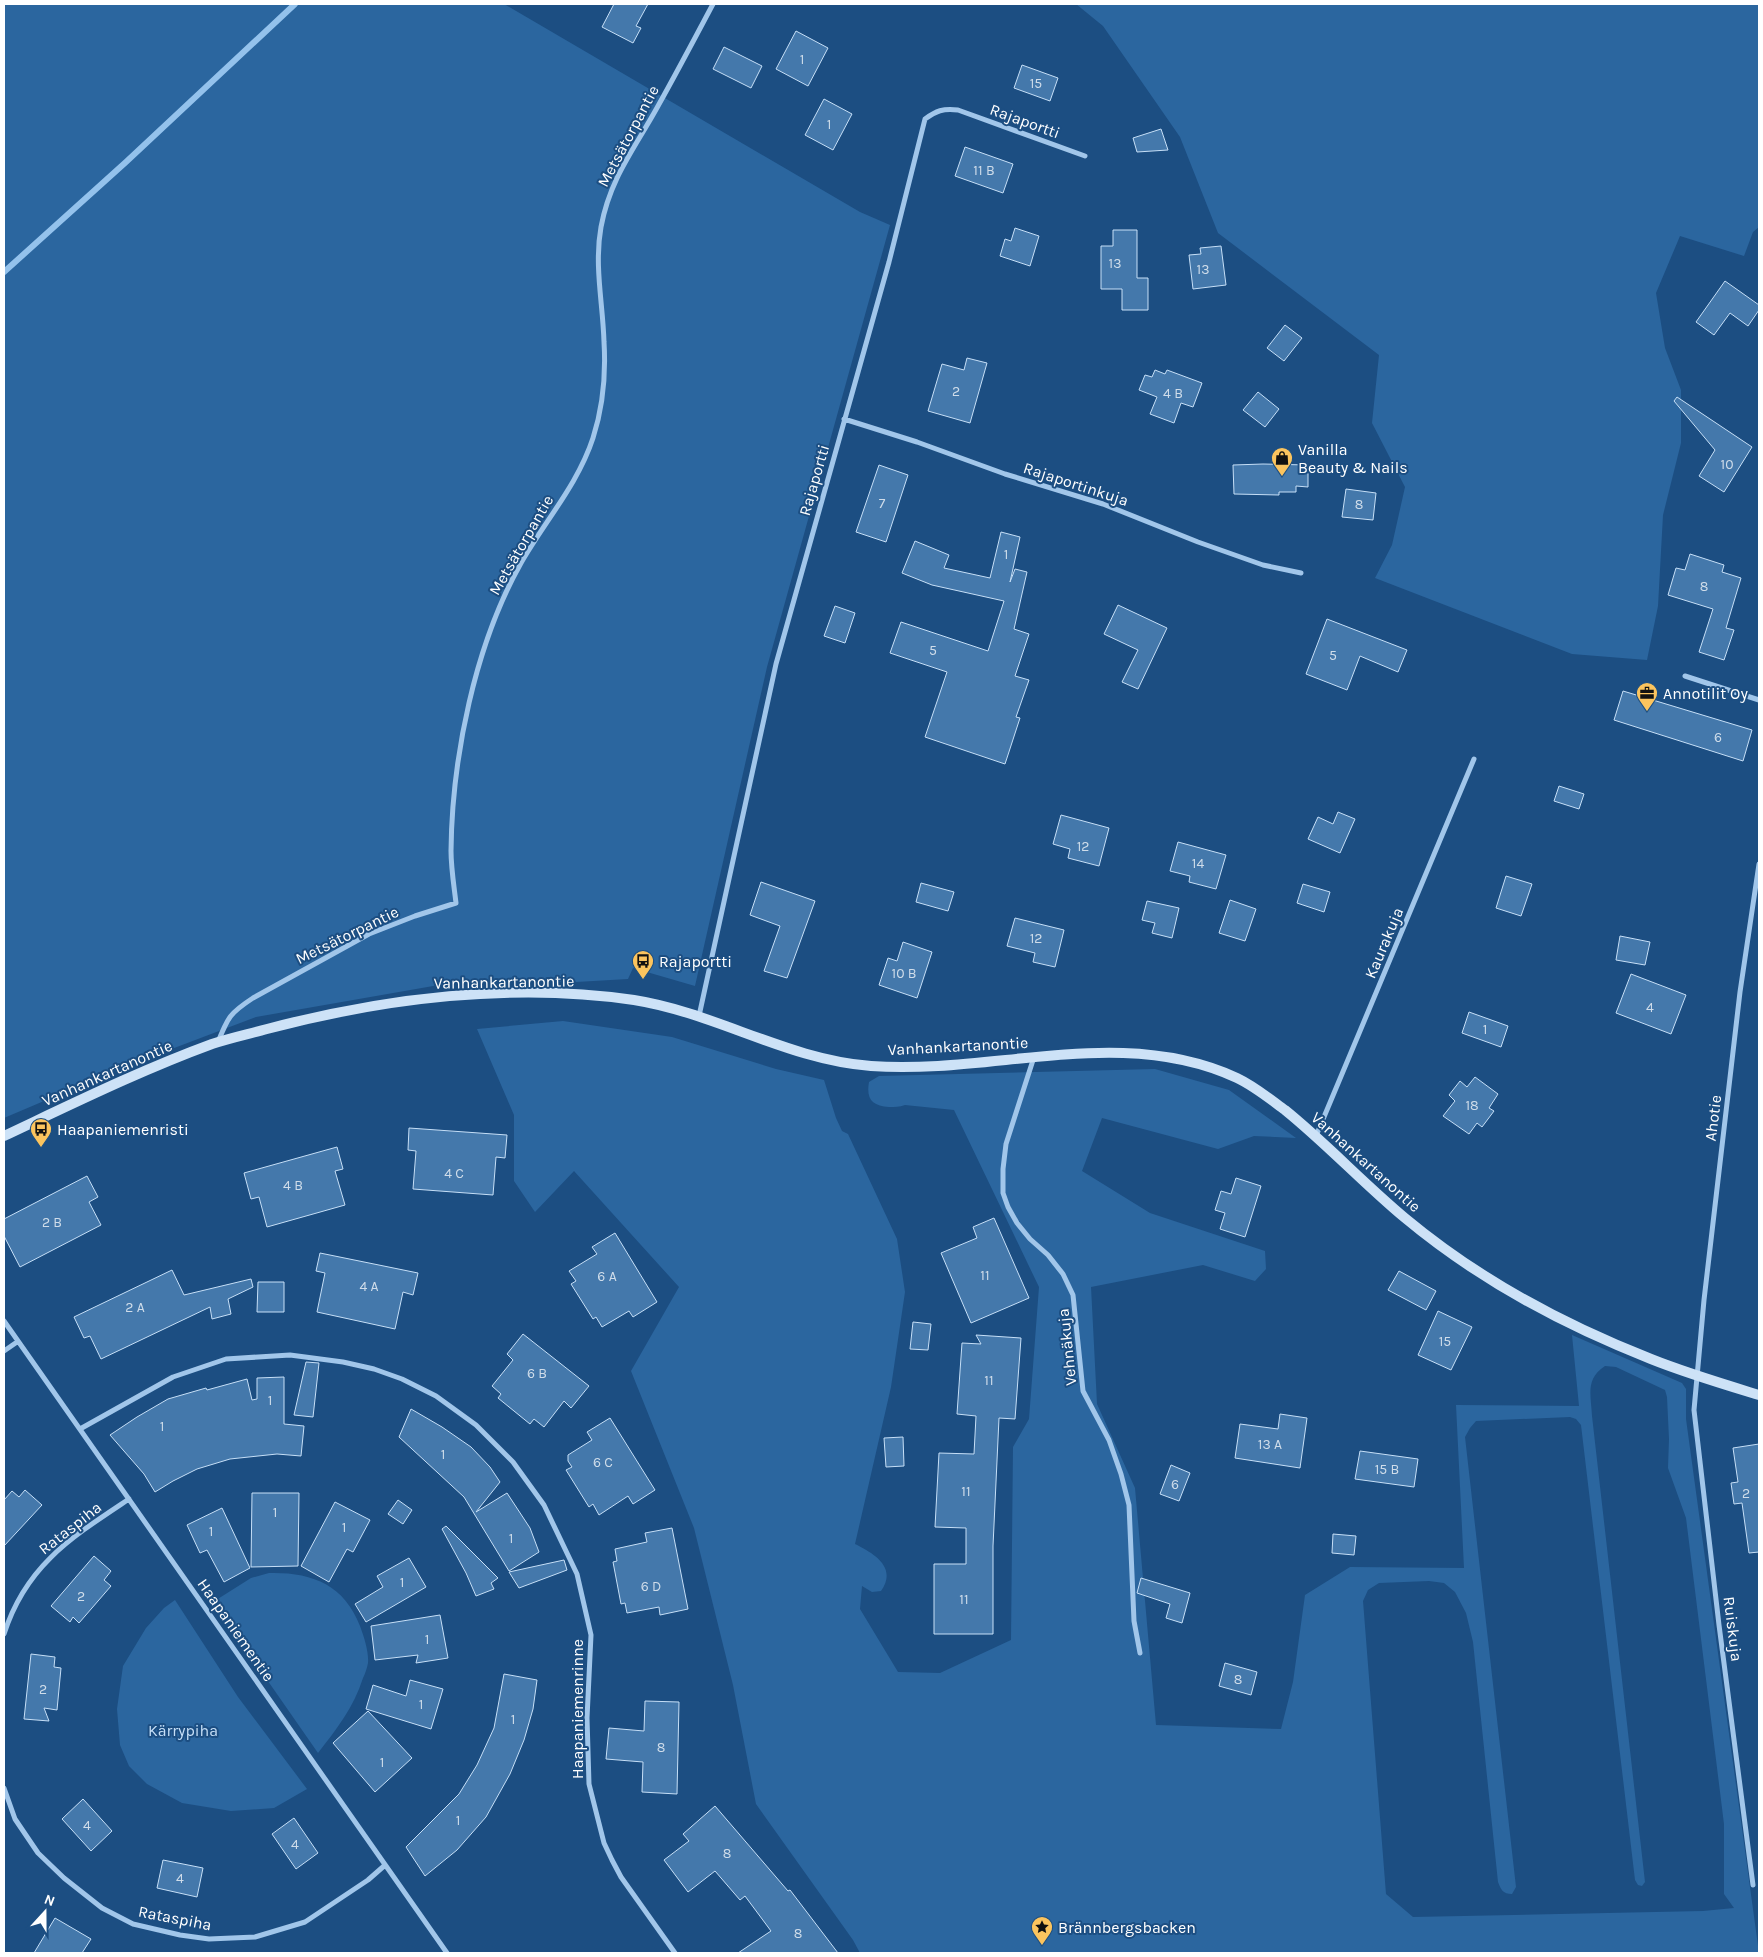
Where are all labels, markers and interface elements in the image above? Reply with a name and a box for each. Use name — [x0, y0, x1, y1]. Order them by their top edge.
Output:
house number: 1 — [800, 51, 804, 68]
house number: 15 — [1030, 75, 1042, 92]
street label: Metsätorpantie — [593, 82, 663, 190]
street label: Rajaportti — [987, 100, 1063, 142]
house number: 1 — [827, 116, 831, 133]
house number: 11 B — [973, 162, 995, 179]
house number: 13 — [1109, 255, 1121, 272]
house number: 13 — [1197, 261, 1209, 278]
house number: 2 — [952, 383, 960, 400]
house number: 4 B — [1163, 385, 1183, 402]
place label: Vanilla Beauty & Nails — [1298, 440, 1408, 477]
street label: Rajaportti — [795, 442, 833, 518]
shop icon: Vanilla Beauty & Nails — [1270, 446, 1294, 477]
house number: 10 — [1721, 456, 1733, 473]
street label: Rajaportinkuja — [1021, 458, 1131, 510]
street label: Metsätorpantie — [485, 492, 557, 598]
house number: 7 — [879, 495, 886, 512]
house number: 8 — [1355, 496, 1363, 513]
house number: 1 — [1004, 546, 1008, 563]
house number: 8 — [1700, 578, 1708, 595]
house number: 5 — [929, 642, 937, 659]
house number: 5 — [1329, 647, 1337, 664]
office icon: Annotilit Oy — [1635, 681, 1659, 712]
place label: Annotilit Oy — [1663, 684, 1748, 703]
house number: 6 — [1714, 729, 1722, 746]
house number: 12 — [1077, 838, 1089, 855]
house number: 14 — [1192, 855, 1204, 872]
street label: Metsätorpantie — [292, 902, 402, 968]
street label: Kaurakuja — [1361, 905, 1407, 981]
house number: 12 — [1030, 930, 1042, 947]
bus stop icon: Rajaportti — [631, 949, 655, 980]
place label: Rajaportti — [659, 952, 732, 971]
house number: 10 B — [892, 965, 916, 982]
street label: Vanhankartanontie — [434, 971, 574, 993]
house number: 4 — [1646, 999, 1654, 1016]
house number: 1 — [1483, 1021, 1487, 1038]
street label: Vanhankartanontie — [887, 1033, 1029, 1059]
street label: Vanhankartanontie — [39, 1036, 175, 1110]
street label: Ahotie — [1701, 1094, 1725, 1142]
house number: 18 — [1465, 1097, 1479, 1114]
street label: Vanhankartanontie — [1307, 1108, 1425, 1216]
bus stop icon: Haapaniemenristi — [29, 1117, 53, 1148]
place label: Haapaniemenristi — [57, 1120, 189, 1139]
house number: 4 C — [444, 1165, 464, 1182]
house number: 4 B — [283, 1177, 303, 1194]
house number: 2 B — [42, 1214, 62, 1231]
house number: 11 — [980, 1267, 990, 1284]
house number: 6 A — [597, 1268, 617, 1285]
house number: 4 A — [359, 1278, 379, 1295]
house number: 2 A — [125, 1299, 145, 1316]
street label: Vehnäkuja — [1054, 1308, 1080, 1386]
house number: 15 — [1439, 1333, 1451, 1350]
house number: 6 B — [527, 1365, 547, 1382]
house number: 11 — [984, 1372, 994, 1389]
house number: 1 — [268, 1392, 272, 1409]
house number: 1 — [160, 1418, 164, 1435]
house number: 13 A — [1258, 1436, 1282, 1453]
house number: 1 — [441, 1446, 445, 1463]
house number: 6 C — [593, 1454, 613, 1471]
house number: 15 B — [1375, 1461, 1399, 1478]
house number: 6 — [1171, 1476, 1179, 1493]
house number: 11 — [961, 1483, 971, 1500]
house number: 2 — [1742, 1485, 1750, 1502]
street label: Rataspiha — [35, 1498, 105, 1558]
house number: 1 — [273, 1504, 277, 1521]
house number: 1 — [342, 1519, 346, 1536]
house number: 1 — [209, 1523, 213, 1540]
house number: 1 — [509, 1530, 513, 1547]
house number: 1 — [400, 1574, 404, 1591]
street label: Haapaniementie — [194, 1575, 278, 1685]
house number: 6 D — [641, 1578, 661, 1595]
house number: 2 — [77, 1588, 85, 1605]
house number: 11 — [959, 1591, 969, 1608]
street label: Ruiskuja — [1720, 1595, 1746, 1663]
house number: 1 — [425, 1631, 429, 1648]
street label: Haapaniemenrinne — [568, 1639, 587, 1779]
house number: 8 — [1234, 1671, 1242, 1688]
house number: 2 — [39, 1681, 47, 1698]
house number: 1 — [419, 1696, 423, 1713]
house number: 1 — [511, 1711, 515, 1728]
park label: Kärrypiha — [148, 1721, 218, 1740]
house number: 8 — [657, 1739, 665, 1756]
house number: 1 — [380, 1754, 384, 1771]
house number: 1 — [456, 1812, 460, 1829]
house number: 4 — [83, 1817, 91, 1834]
house number: 4 — [291, 1836, 299, 1853]
house number: 8 — [723, 1845, 731, 1862]
house number: 4 — [176, 1870, 184, 1887]
north arrow — [20, 1887, 70, 1937]
text: N — [42, 1891, 57, 1910]
street label: Rataspiha — [137, 1902, 213, 1934]
place icon: Brännbergsbacken — [1030, 1915, 1054, 1946]
place label: Brännbergsbacken — [1058, 1918, 1196, 1937]
house number: 8 — [794, 1925, 802, 1942]

